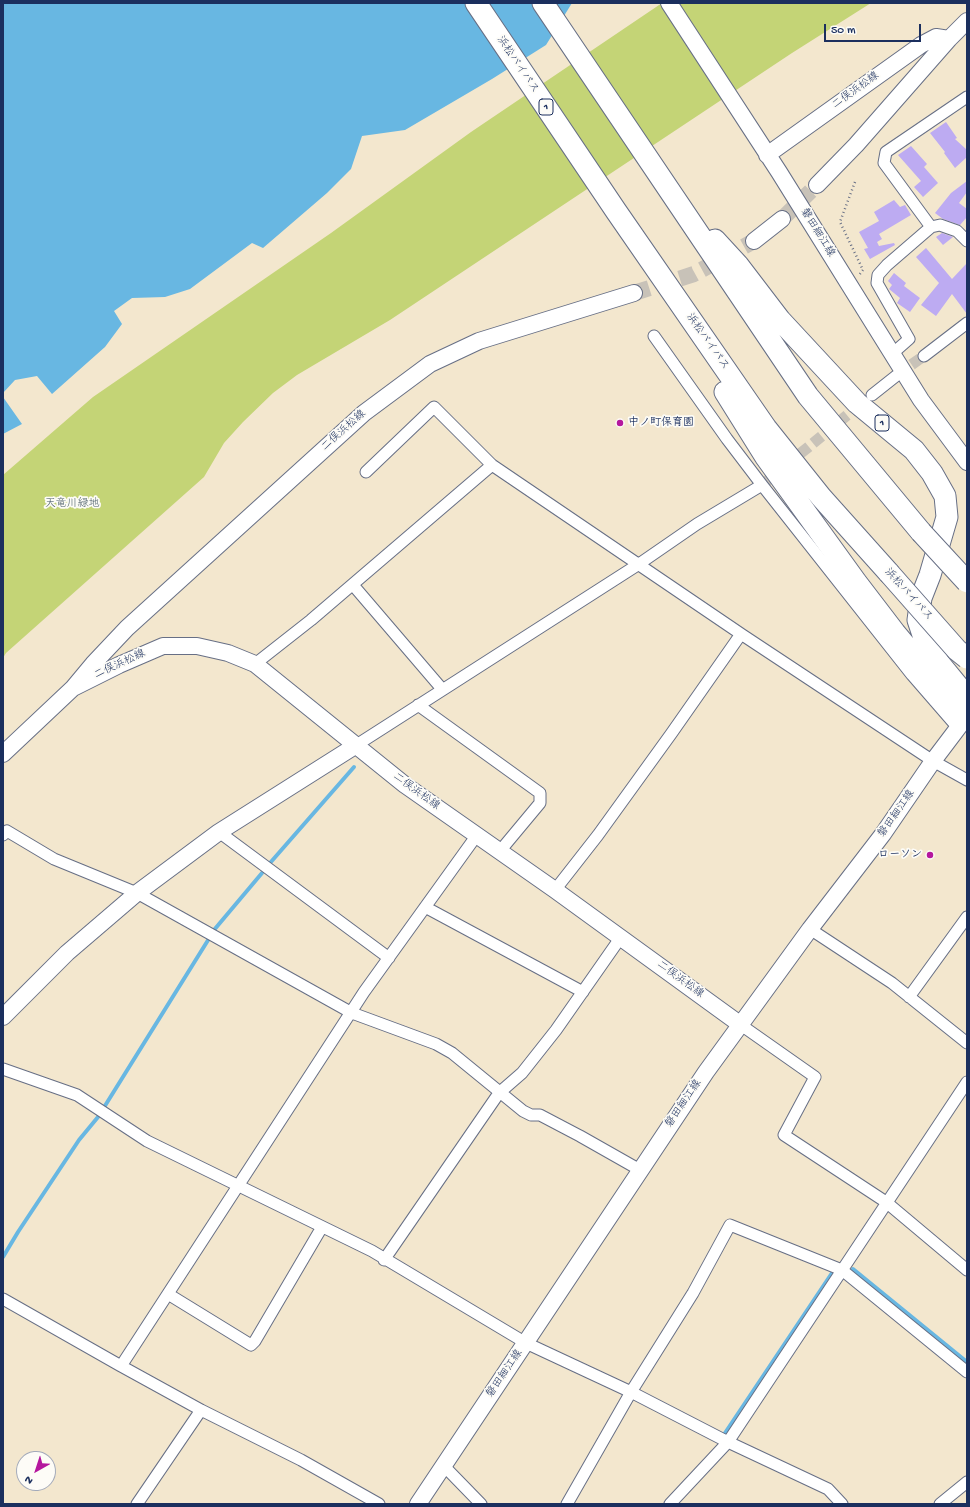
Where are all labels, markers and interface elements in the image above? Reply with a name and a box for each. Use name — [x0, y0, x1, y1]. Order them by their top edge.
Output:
scale bar — [826, 16, 923, 42]
text: 50 m — [831, 24, 856, 38]
street label: 浜松バイパス — [493, 34, 541, 96]
street label: 二俣浜松線 — [830, 69, 882, 113]
road number: 1 — [539, 99, 553, 115]
street label: 磐田細江線 — [797, 206, 837, 260]
street label: 浜松バイパス — [683, 311, 731, 373]
street label: 二俣浜松線 — [319, 408, 369, 454]
road number: 1 — [875, 415, 889, 431]
place label: 中ノ町保育園 — [628, 416, 694, 430]
marker: 中ノ町保育園 — [615, 418, 625, 428]
park label: 天竜川緑地 — [45, 497, 99, 511]
street label: 浜松バイパス — [881, 566, 935, 624]
street label: 二俣浜松線 — [92, 647, 148, 683]
street label: 二俣浜松線 — [390, 770, 442, 814]
street label: 磐田細江線 — [876, 788, 918, 840]
place label: ローソン — [878, 848, 922, 862]
marker: ローソン — [925, 850, 935, 860]
street label: 二俣浜松線 — [654, 958, 706, 1002]
street label: 磐田細江線 — [663, 1078, 705, 1130]
street label: 磐田細江線 — [484, 1348, 526, 1400]
north arrow — [16, 1451, 56, 1491]
text: N — [23, 1473, 36, 1486]

